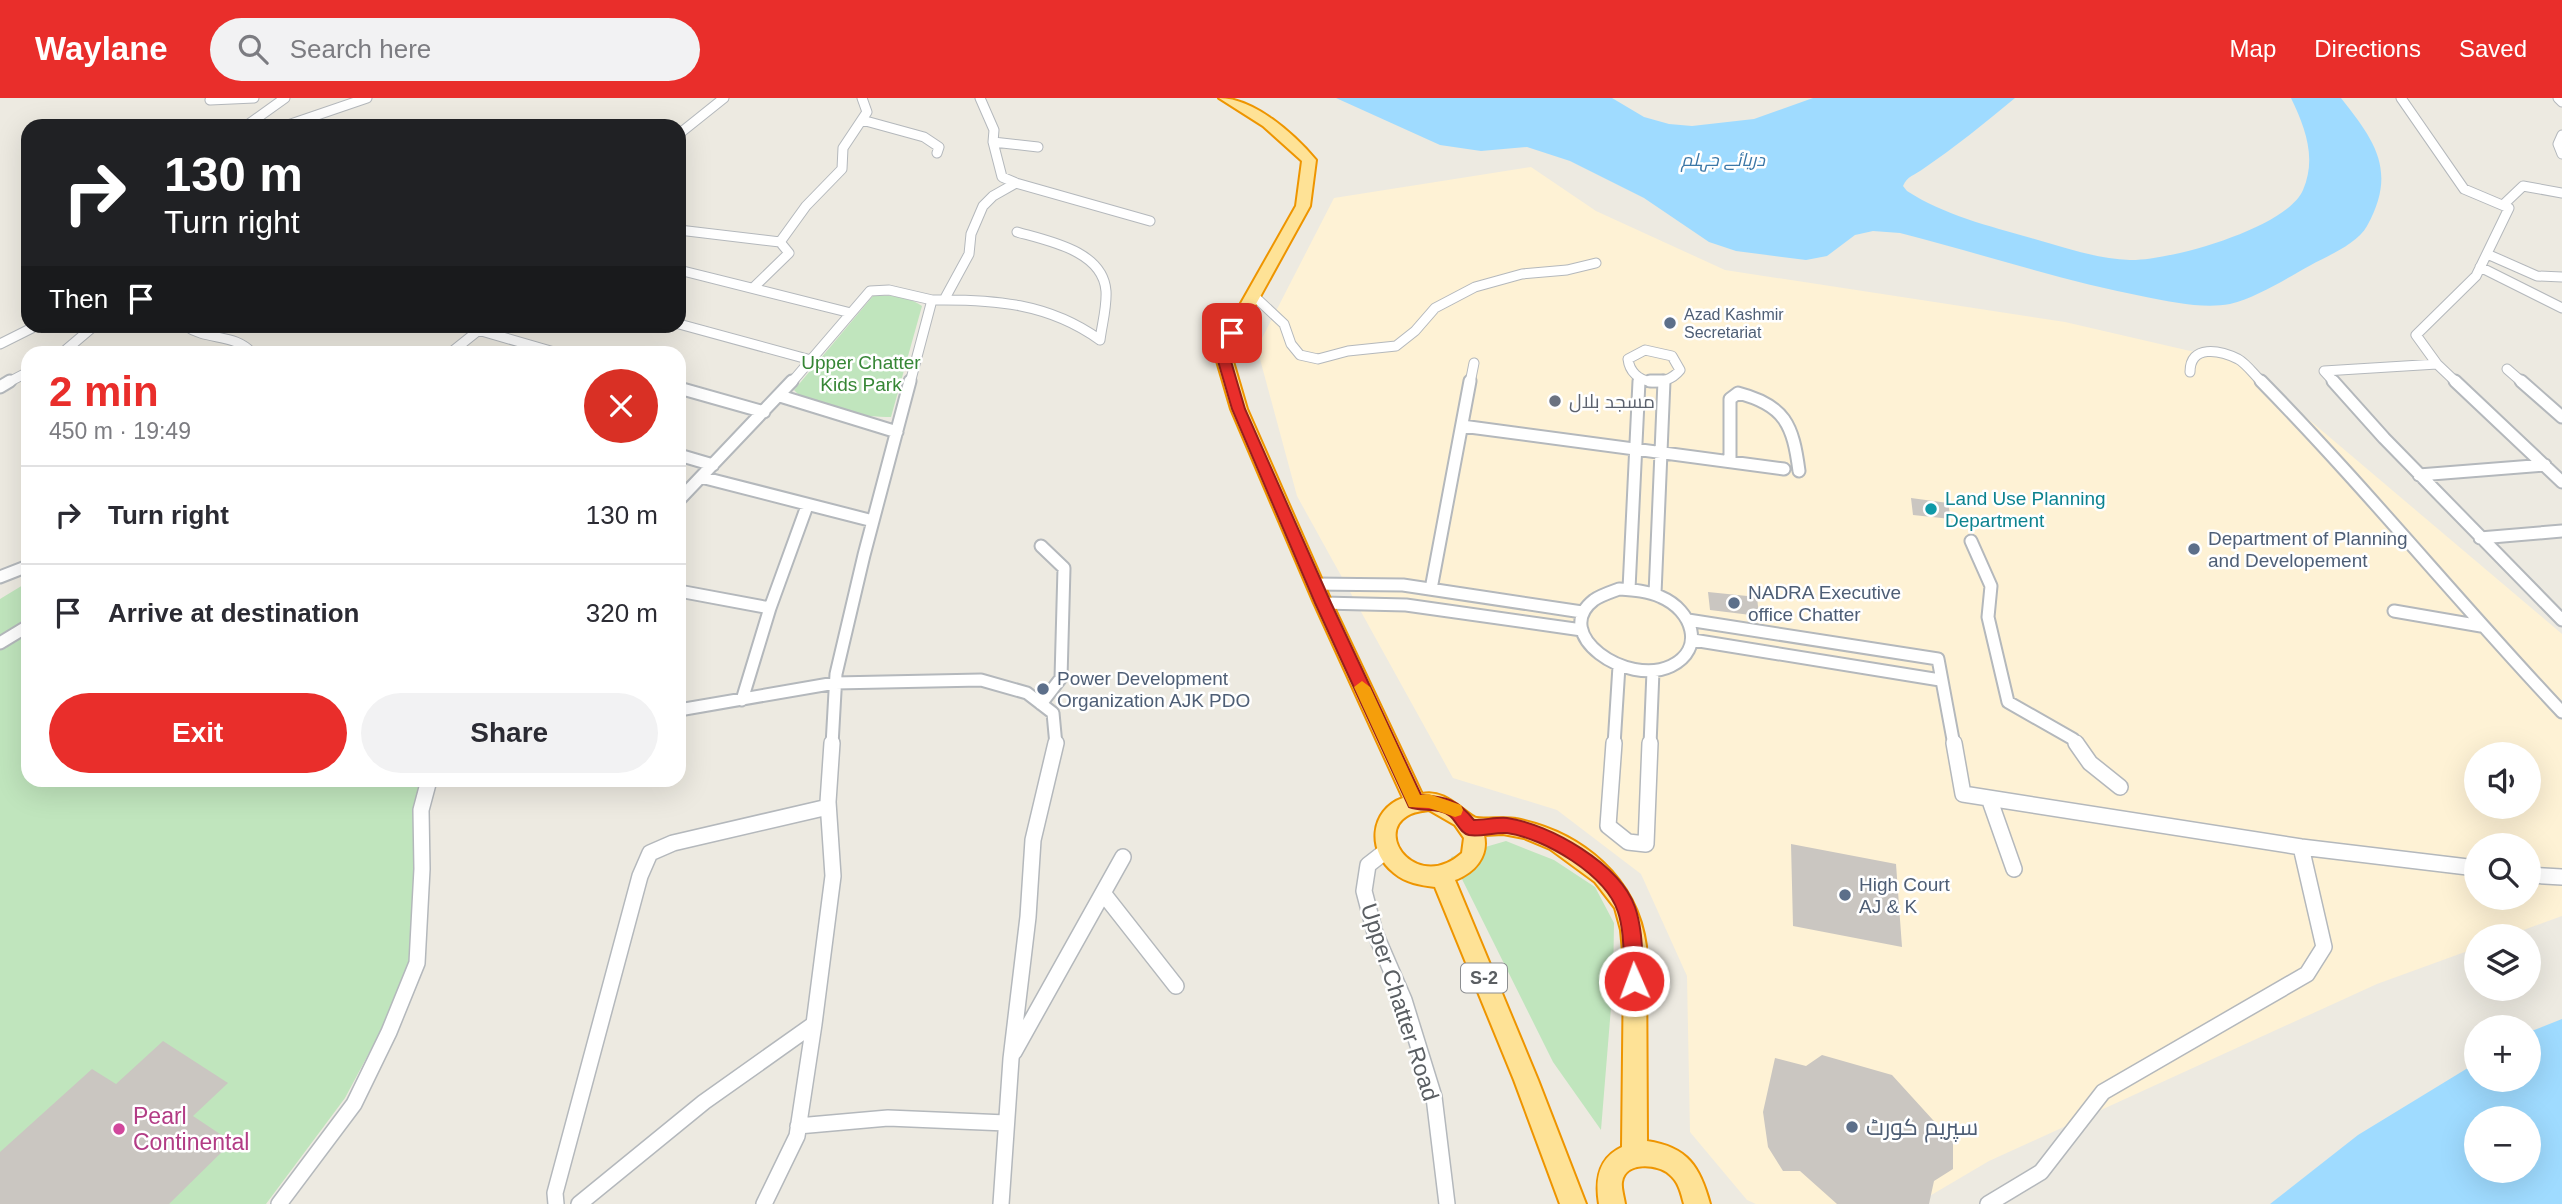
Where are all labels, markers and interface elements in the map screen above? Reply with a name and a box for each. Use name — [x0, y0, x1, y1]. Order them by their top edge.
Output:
search box — [210, 18, 700, 81]
text: Waylane — [35, 30, 168, 67]
icon: search — [234, 30, 272, 68]
text: Search here — [290, 34, 431, 64]
text: Map — [2230, 35, 2276, 62]
text: Directions — [2314, 35, 2421, 62]
text: Saved — [2459, 35, 2527, 62]
icon: right — [49, 147, 140, 238]
text: 130 m — [164, 147, 303, 201]
water label: دریائے جہلم — [1680, 150, 1766, 172]
text: Turn right — [164, 204, 300, 240]
icon: arrive — [122, 280, 160, 318]
text: Then — [49, 284, 108, 314]
pin — [1202, 303, 1262, 363]
place label: Azad Kashmir Secretariat — [1684, 306, 1784, 341]
icon: arrive — [1213, 314, 1251, 352]
marker: Azad Kashmir Secretariat — [1662, 315, 1678, 331]
park label: Upper Chatter Kids Park — [801, 352, 921, 395]
text: 2 min — [49, 368, 159, 415]
button: close — [584, 369, 658, 443]
place label: مسجد بلال — [1569, 391, 1655, 413]
marker: مسجد بلال — [1547, 393, 1563, 409]
text: 450 m · 19:49 — [49, 418, 191, 444]
place label: Land Use Planning Department — [1945, 488, 2106, 531]
icon: right — [49, 496, 87, 534]
text: Turn right — [108, 500, 229, 530]
text: 130 m — [586, 500, 658, 530]
marker: Land Use Planning Department — [1923, 501, 1939, 517]
place label: Department of Planning and Developement — [2208, 528, 2408, 571]
marker: Department of Planning and Developement — [2186, 541, 2202, 557]
place label: NADRA Executive office Chatter — [1748, 582, 1901, 625]
icon: arrive — [49, 594, 87, 632]
marker: NADRA Executive office Chatter — [1726, 595, 1742, 611]
text: Arrive at destination — [108, 598, 359, 628]
text: 320 m — [586, 598, 658, 628]
place label: Power Development Organization AJK PDO — [1057, 668, 1250, 711]
marker: Power Development Organization AJK PDO — [1035, 681, 1051, 697]
button: Exit — [49, 693, 347, 773]
button: Share — [361, 693, 658, 773]
map controls — [2464, 742, 2541, 1183]
button: sound — [2464, 742, 2541, 819]
button: search — [2464, 833, 2541, 910]
place label: High Court AJ & K — [1859, 874, 1951, 917]
marker: High Court AJ & K — [1837, 887, 1853, 903]
street label: Upper Chatter Road — [1356, 900, 1444, 1104]
button: layers — [2464, 924, 2541, 1001]
position arrow — [1597, 944, 1671, 1018]
road number: S-2 — [1461, 964, 1507, 992]
button: + — [2464, 1015, 2541, 1092]
place label: Pearl Continental — [133, 1103, 249, 1155]
button: − — [2464, 1106, 2541, 1183]
place label: سپریم کورٹ — [1866, 1114, 1978, 1143]
marker: سپریم کورٹ — [1844, 1119, 1860, 1135]
marker: Pearl Continental — [111, 1121, 127, 1137]

